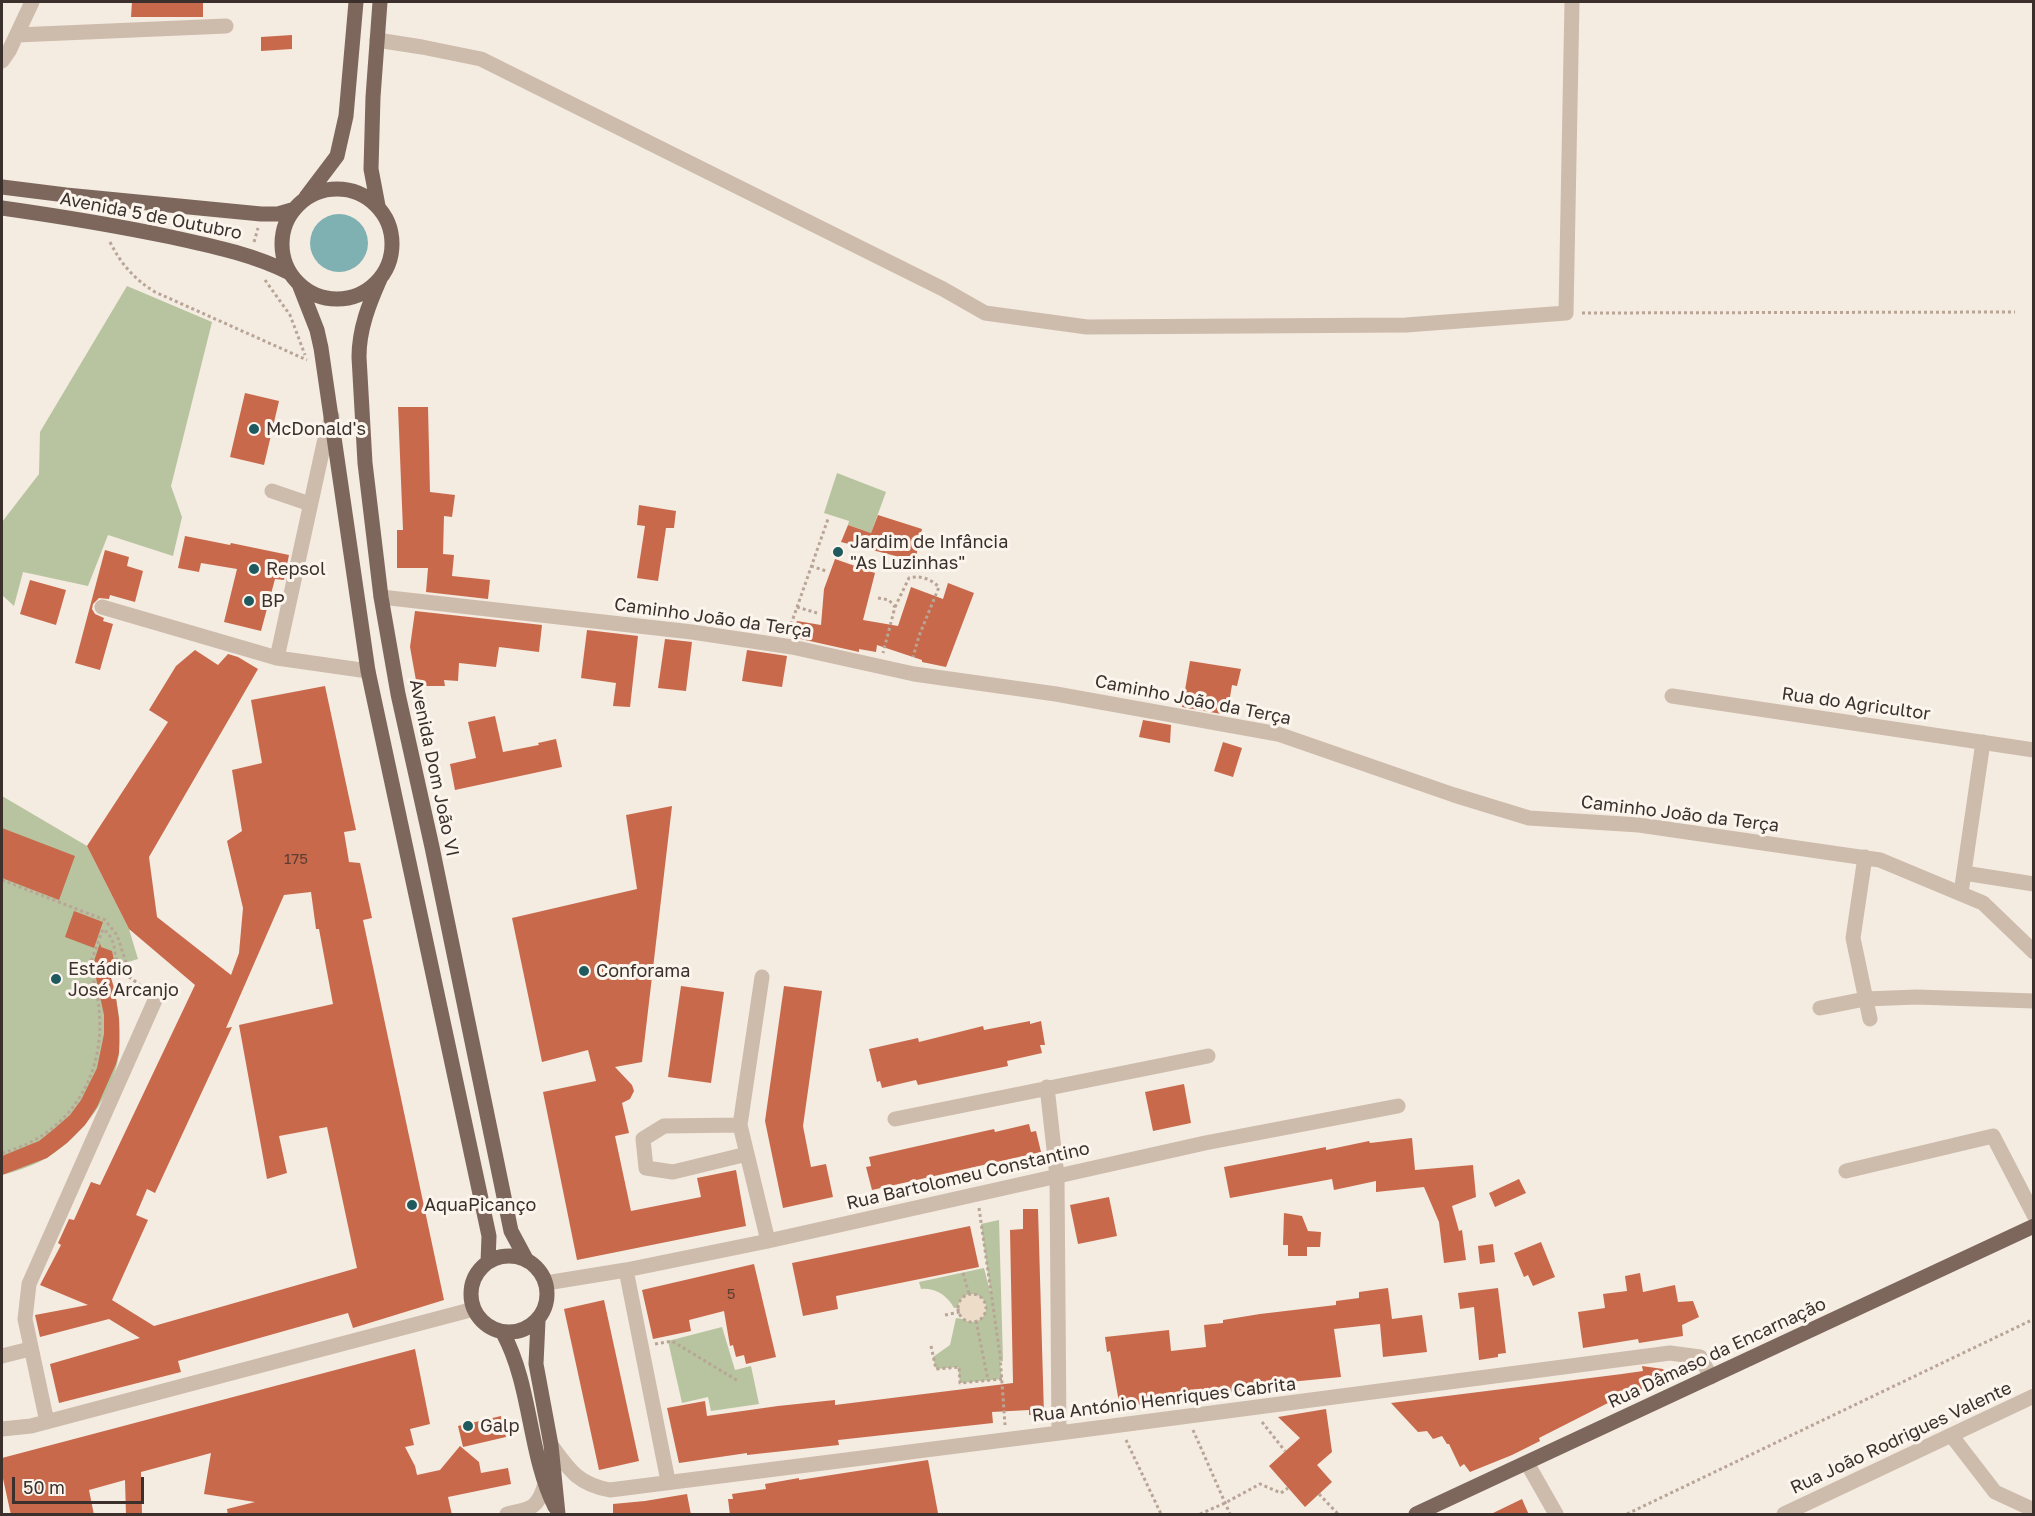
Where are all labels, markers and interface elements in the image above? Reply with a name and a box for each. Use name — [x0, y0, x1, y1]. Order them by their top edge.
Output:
street label: Avenida 5 de Outubro — [58, 188, 244, 244]
place label: McDonald's — [266, 418, 366, 440]
marker: McDonald's — [247, 422, 261, 436]
place label: Jardim de Infância "As Luzinhas" — [850, 531, 1008, 574]
marker: Jardim de Infância "As Luzinhas" — [831, 545, 845, 559]
place label: Repsol — [266, 558, 326, 580]
marker: Repsol — [247, 562, 261, 576]
place label: BP — [261, 590, 285, 612]
street label: Caminho João da Terça — [613, 593, 813, 643]
marker: BP — [242, 594, 256, 608]
street label: Caminho João da Terça — [1093, 670, 1293, 730]
street label: Avenida Dom João VI — [405, 677, 463, 859]
street label: Rua do Agricultor — [1780, 683, 1932, 725]
street label: Caminho João da Terça — [1580, 791, 1780, 837]
house number: 175 — [284, 850, 308, 868]
place label: Estádio José Arcanjo — [68, 958, 179, 1000]
place label: Conforama — [596, 960, 690, 982]
marker: Conforama — [577, 964, 591, 978]
marker: Estádio José Arcanjo — [49, 972, 63, 986]
street label: Rua Bartolomeu Constantino — [844, 1137, 1092, 1215]
place label: AquaPicanço — [424, 1194, 536, 1216]
marker: AquaPicanço — [405, 1198, 419, 1212]
house number: 5 — [727, 1285, 735, 1303]
street label: Rua Dâmaso da Encarnação — [1605, 1293, 1829, 1413]
street label: Rua António Henriques Cabrita — [1031, 1373, 1297, 1427]
street label: Rua João Rodrigues Valente — [1787, 1377, 2015, 1499]
place label: Galp — [480, 1415, 520, 1437]
marker: Galp — [461, 1419, 475, 1433]
scale bar — [15, 1465, 147, 1503]
text: 50 m — [23, 1476, 65, 1498]

